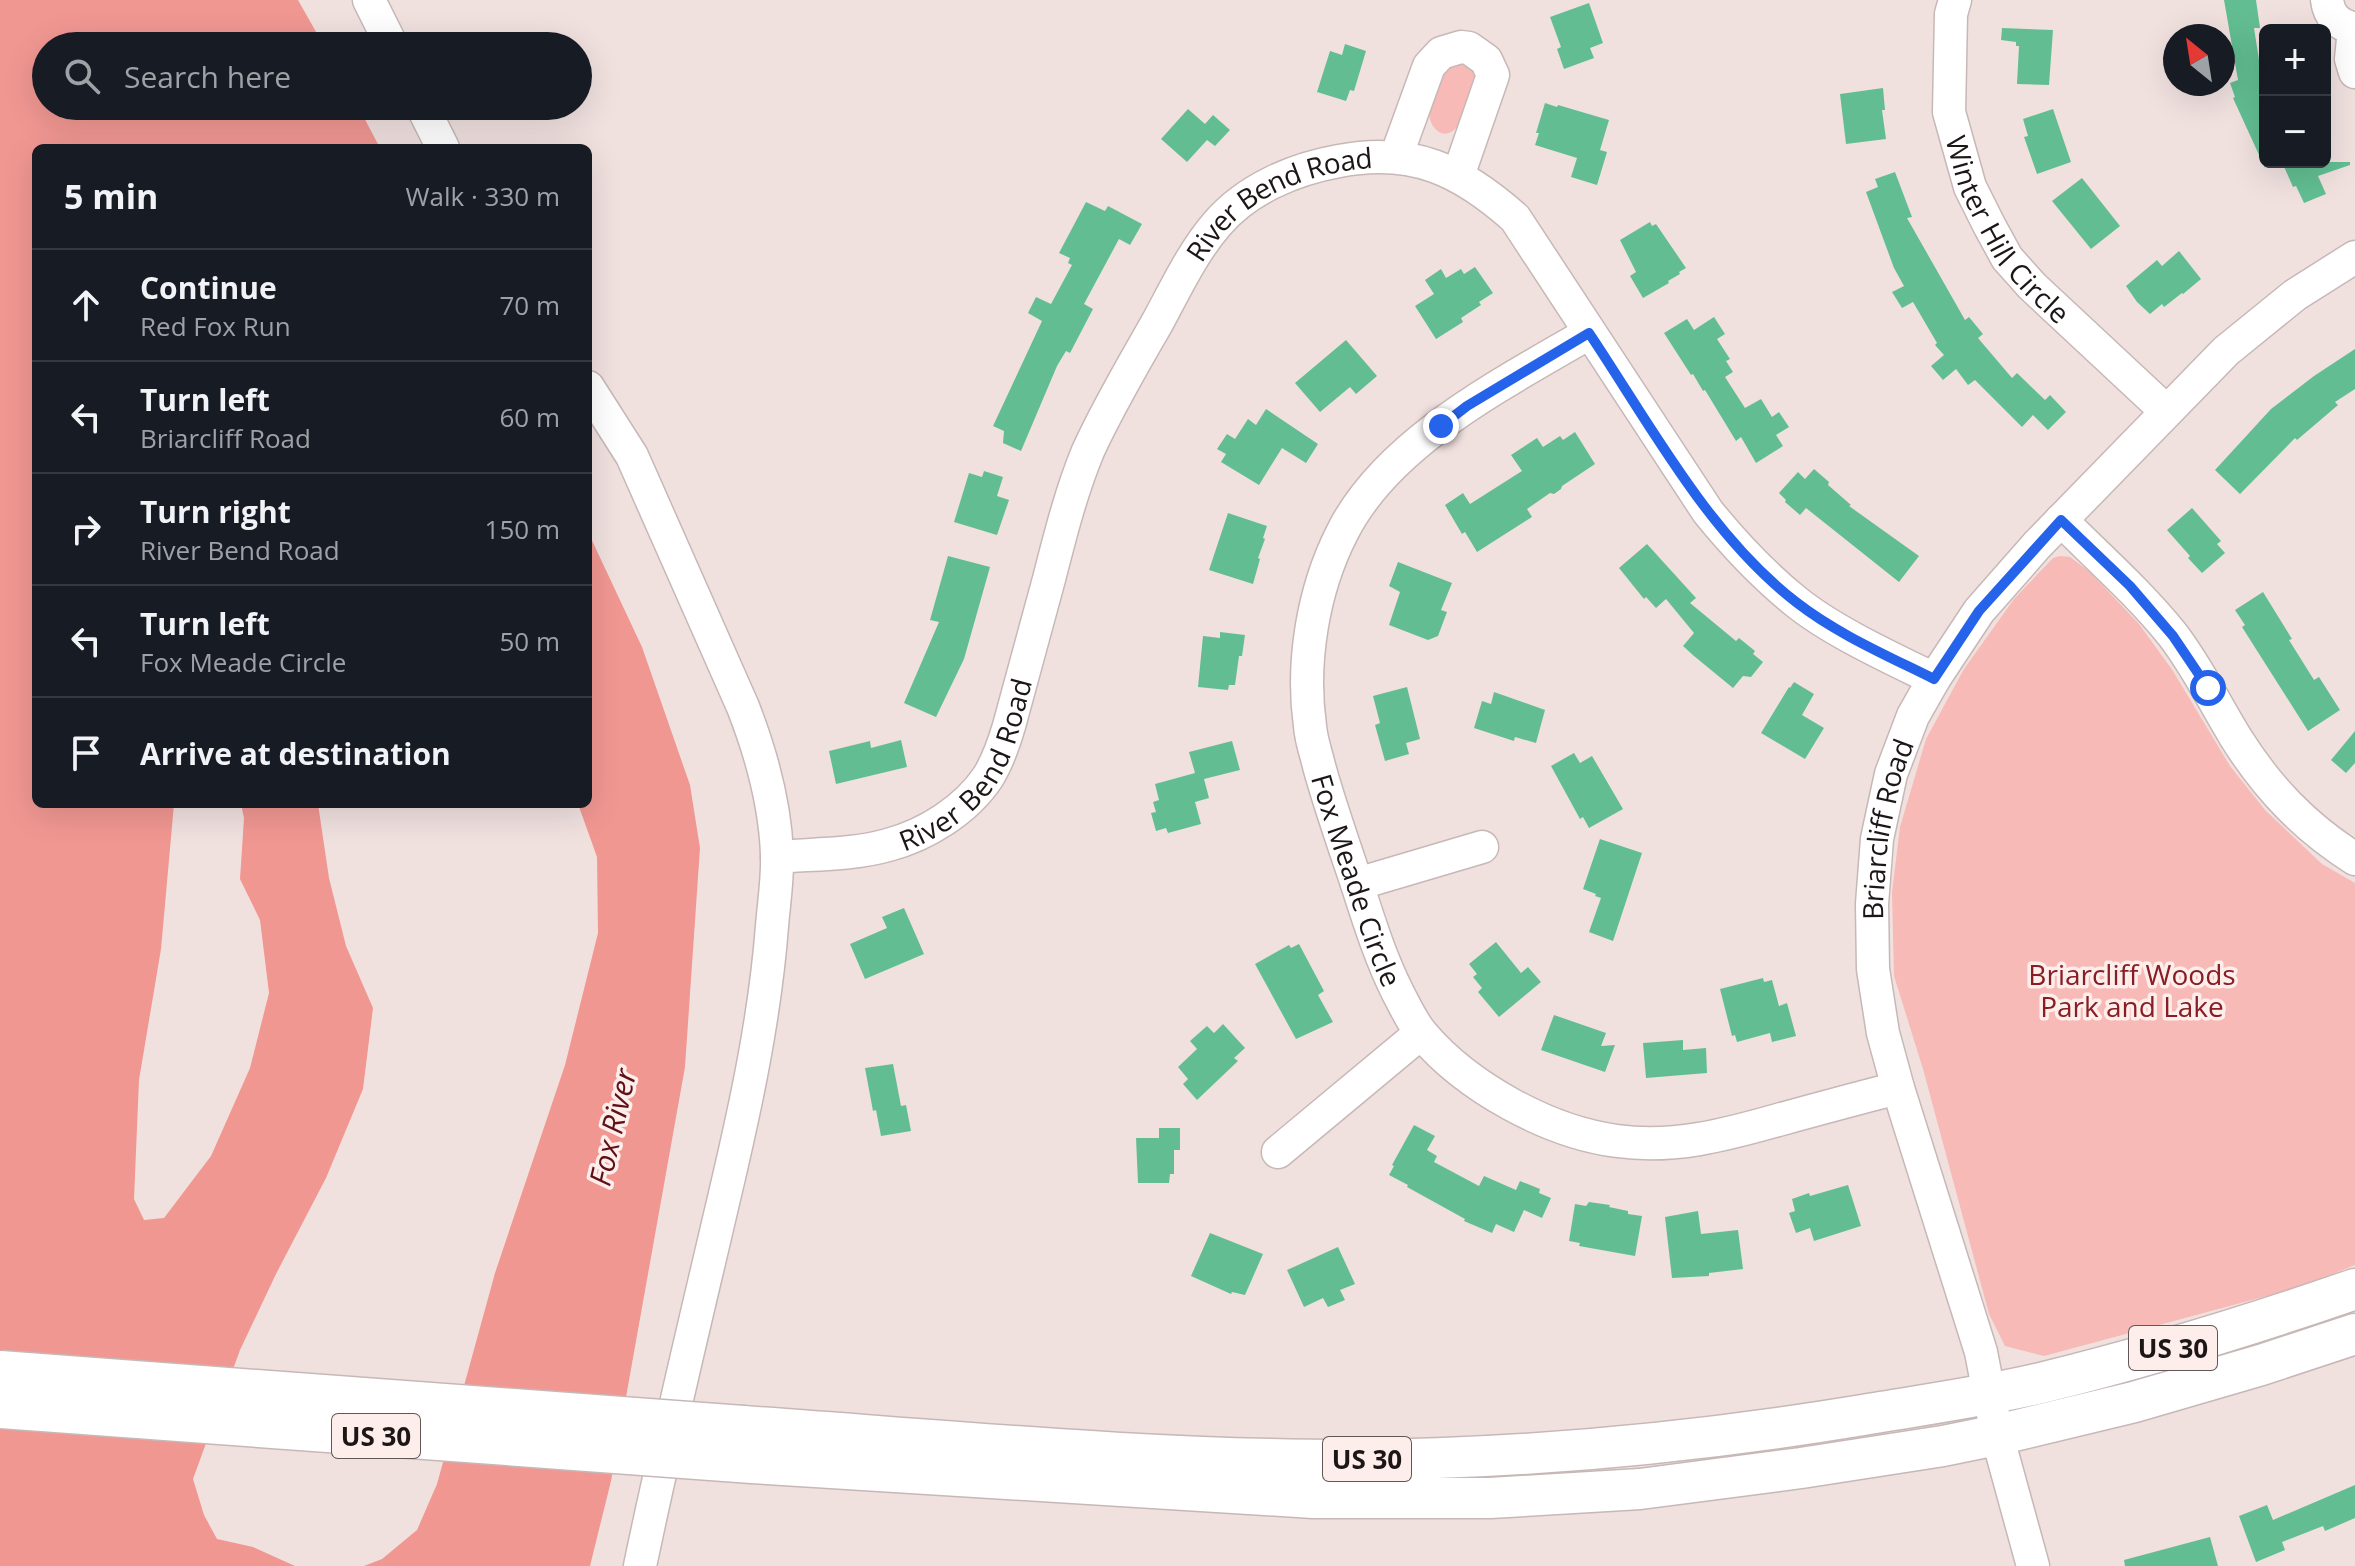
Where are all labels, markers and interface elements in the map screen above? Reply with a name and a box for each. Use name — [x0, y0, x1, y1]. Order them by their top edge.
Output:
north arrow — [2163, 24, 2235, 96]
map controls — [2259, 24, 2331, 168]
button: + — [2259, 24, 2331, 96]
search box — [32, 32, 592, 120]
icon: search — [60, 54, 104, 98]
text: Search here — [124, 56, 291, 97]
button: − — [2259, 96, 2331, 168]
street label: Winter Hill Circle — [1938, 131, 2079, 331]
street label: River Bend Road — [1177, 138, 1374, 268]
text: 5 min — [64, 173, 158, 219]
text: Walk · 330 m — [406, 178, 560, 214]
text: Continue — [140, 267, 277, 308]
icon: ahead — [64, 283, 108, 327]
text: 70 m — [499, 287, 560, 323]
text: Red Fox Run — [140, 308, 291, 344]
text: Turn left — [140, 379, 270, 420]
icon: left — [64, 395, 108, 439]
text: 60 m — [499, 399, 560, 435]
route end — [1423, 408, 1459, 444]
text: Briarcliff Road — [140, 420, 311, 456]
text: Turn right — [140, 491, 291, 532]
icon: right — [64, 507, 108, 551]
text: 150 m — [485, 511, 560, 547]
text: River Bend Road — [140, 532, 340, 568]
text: Turn left — [140, 603, 270, 644]
icon: left — [64, 619, 108, 663]
text: 50 m — [499, 623, 560, 659]
text: Fox Meade Circle — [140, 644, 346, 680]
route start — [2190, 670, 2226, 706]
street label: River Bend Road — [893, 674, 1040, 859]
icon: arrive — [64, 731, 108, 775]
text: Arrive at destination — [140, 733, 451, 774]
street label: Briarcliff Road — [1853, 733, 1922, 920]
street label: Fox Meade Circle — [1303, 769, 1411, 992]
park label: Briarcliff Woods Park and Lake — [2028, 955, 2236, 1025]
water label: Fox River — [579, 1063, 646, 1189]
road number: US 30 — [2129, 1326, 2217, 1370]
road number: US 30 — [332, 1414, 420, 1458]
road number: US 30 — [1323, 1437, 1411, 1481]

